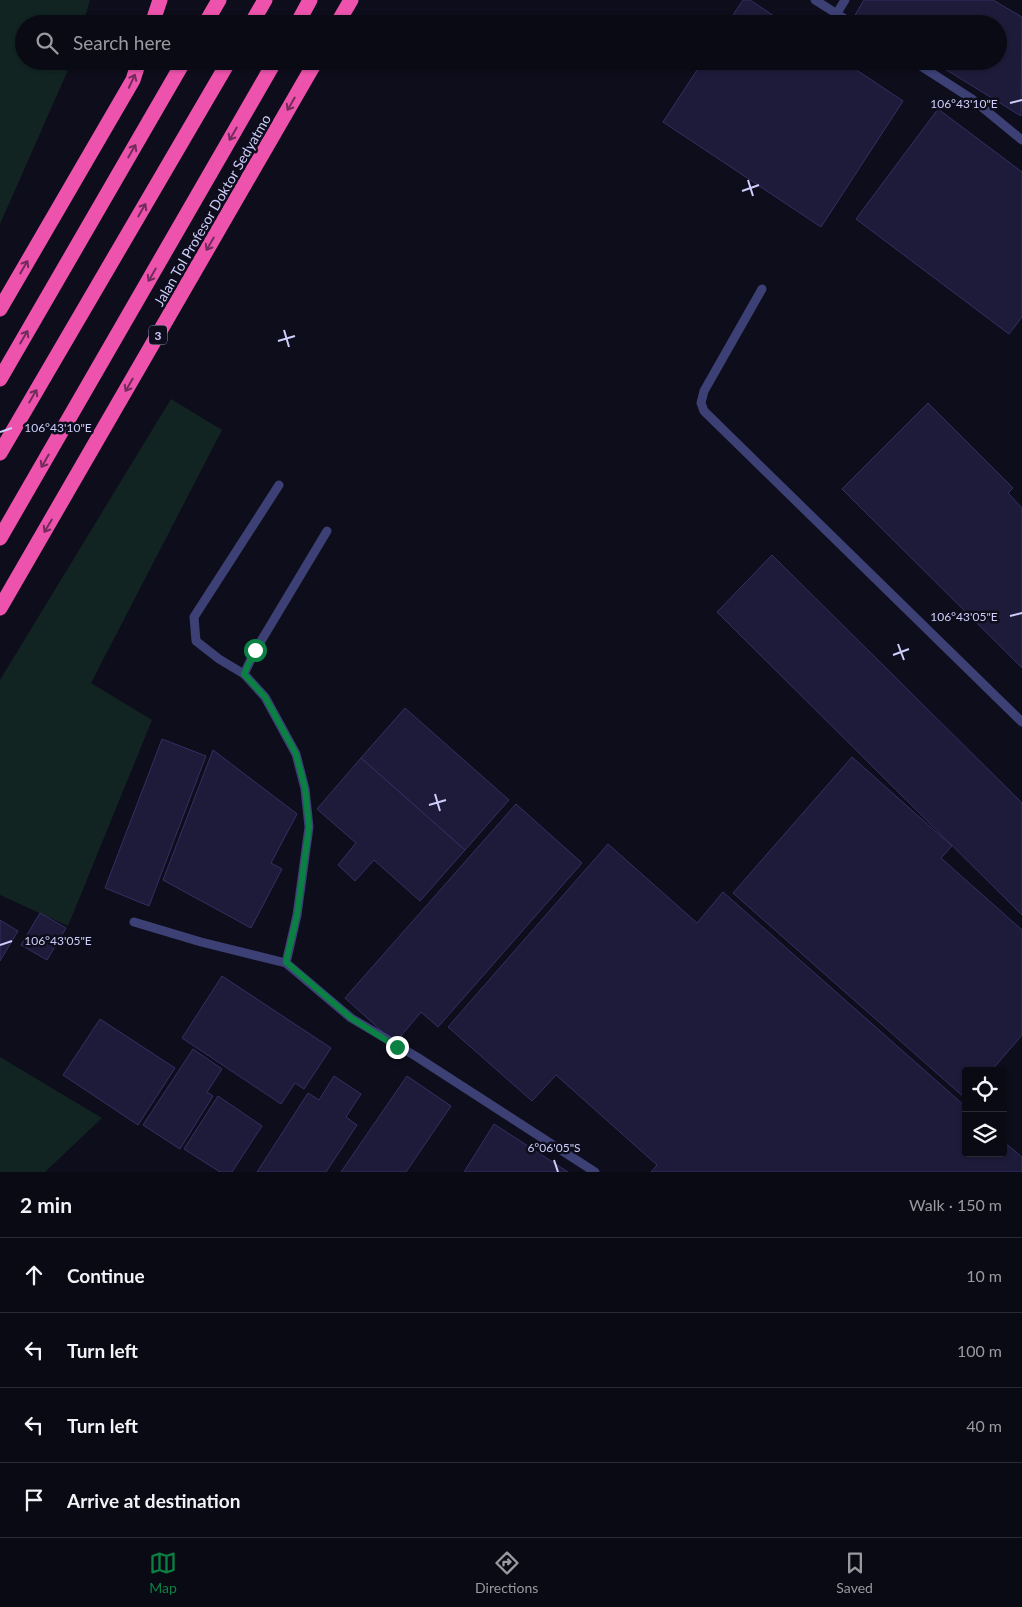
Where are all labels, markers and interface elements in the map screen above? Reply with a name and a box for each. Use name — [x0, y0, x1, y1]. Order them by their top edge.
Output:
search box — [15, 15, 1007, 70]
icon: search — [33, 29, 61, 57]
text: Search here — [73, 31, 171, 54]
one-way arrow — [128, 74, 137, 89]
one-way arrow — [286, 96, 296, 110]
text: 106°43'10"E — [930, 96, 998, 111]
street label: Jalan Tol Profesor Doktor Sedyatmo — [150, 111, 274, 309]
one-way arrow — [228, 126, 238, 140]
one-way arrow — [127, 144, 137, 159]
one-way arrow — [138, 203, 147, 218]
one-way arrow — [205, 237, 215, 251]
one-way arrow — [20, 261, 30, 275]
one-way arrow — [147, 267, 157, 282]
road number: 3 — [149, 326, 167, 344]
one-way arrow — [20, 331, 30, 345]
one-way arrow — [124, 378, 134, 392]
one-way arrow — [29, 389, 39, 403]
text: 106°43'10"E — [24, 420, 92, 435]
one-way arrow — [39, 453, 49, 467]
one-way arrow — [43, 519, 53, 533]
text: 106°43'05"E — [930, 609, 998, 624]
route start — [244, 639, 267, 662]
text: 106°43'05"E — [24, 933, 92, 948]
route end — [386, 1036, 409, 1059]
map controls — [962, 1067, 1007, 1157]
button: locate — [962, 1067, 1007, 1112]
button: layers — [962, 1112, 1007, 1157]
text: 6°06'05"S — [527, 1140, 581, 1155]
text: 2 min — [20, 1192, 72, 1217]
text: Walk · 150 m — [909, 1195, 1002, 1214]
icon: ahead — [20, 1261, 48, 1289]
text: Continue — [67, 1264, 145, 1287]
text: 10 m — [966, 1266, 1002, 1285]
icon: left — [20, 1336, 48, 1364]
text: Turn left — [67, 1339, 138, 1362]
text: 100 m — [957, 1341, 1002, 1360]
icon: left — [20, 1411, 48, 1439]
text: Turn left — [67, 1414, 138, 1437]
text: 40 m — [966, 1416, 1002, 1435]
icon: arrive — [20, 1486, 48, 1514]
text: Arrive at destination — [67, 1489, 240, 1512]
tab: Map — [149, 1549, 177, 1596]
tab: Directions — [475, 1549, 538, 1596]
tab: Saved — [836, 1549, 873, 1596]

